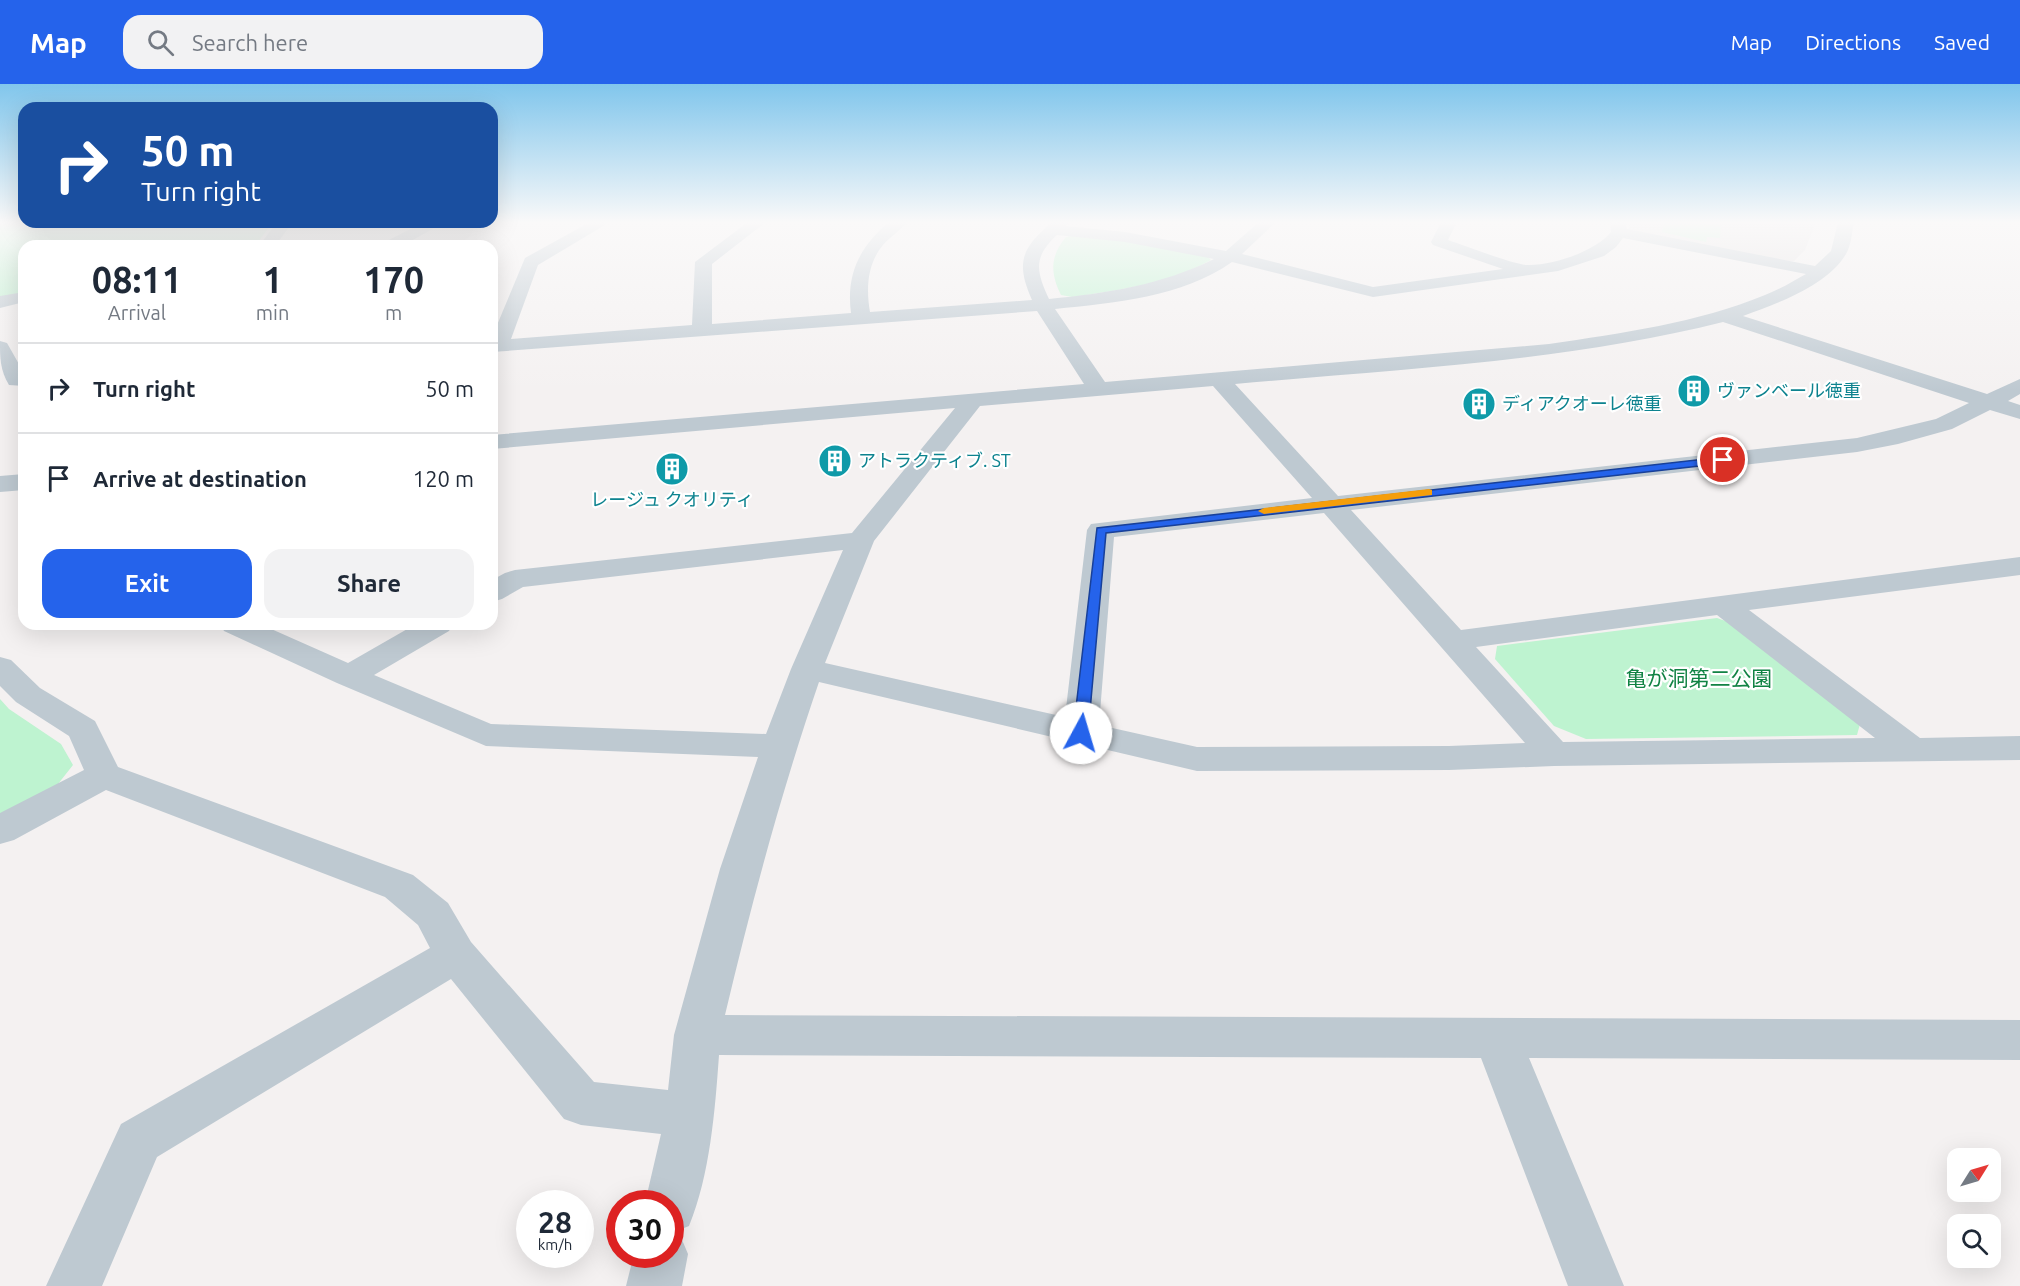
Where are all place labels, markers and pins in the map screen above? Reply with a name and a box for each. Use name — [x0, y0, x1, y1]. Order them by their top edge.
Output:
building icon: ヴァンベール徳重 — [1676, 373, 1712, 409]
place label: ヴァンベール徳重 — [1717, 380, 1861, 400]
building icon: ディアクオーレ徳重 — [1461, 386, 1497, 422]
place label: ディアクオーレ徳重 — [1502, 393, 1662, 413]
pin — [1697, 434, 1748, 485]
building icon: アトラクティブ. ST — [817, 443, 853, 479]
place label: アトラクティブ. ST — [858, 450, 1011, 470]
building icon: レージュ クオリティ — [654, 451, 690, 487]
place label: レージュ クオリティ — [590, 489, 754, 509]

